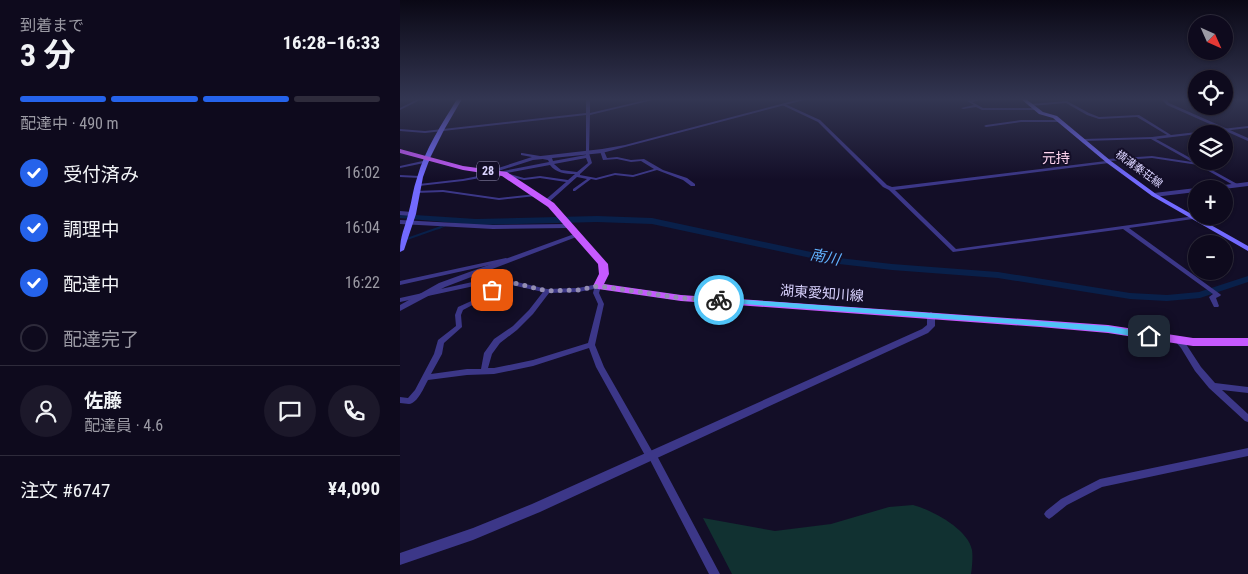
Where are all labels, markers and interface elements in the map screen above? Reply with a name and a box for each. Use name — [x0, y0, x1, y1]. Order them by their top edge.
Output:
north arrow — [1188, 15, 1232, 60]
map controls — [1188, 15, 1233, 280]
text: 到着まで — [20, 16, 84, 35]
text: 16:28–16:33 — [282, 31, 380, 54]
text: 3 分 — [20, 36, 76, 74]
button: locate — [1188, 70, 1233, 115]
text: 配達中 · 490 m — [20, 114, 119, 133]
button: layers — [1188, 125, 1233, 170]
street label: 横溝秦荘線 — [1113, 148, 1165, 190]
district label: 元持 — [1042, 150, 1070, 166]
icon: check — [20, 159, 48, 187]
road number: 28 — [477, 162, 499, 180]
text: 受付済み — [63, 163, 139, 186]
text: 16:02 — [345, 163, 380, 182]
button: + — [1188, 180, 1233, 225]
icon: check — [20, 214, 48, 242]
text: 調理中 — [63, 218, 120, 241]
text: 16:04 — [345, 218, 380, 237]
button: − — [1188, 235, 1233, 280]
water label: 南川 — [809, 245, 843, 269]
icon: check — [20, 269, 48, 297]
pin — [471, 269, 513, 311]
text: 配達中 — [63, 273, 120, 296]
text: 16:22 — [345, 273, 380, 292]
courier — [694, 275, 744, 325]
icon: bag — [478, 276, 506, 304]
street label: 湖東愛知川線 — [780, 282, 864, 304]
icon: bike — [705, 286, 733, 314]
pin — [1128, 315, 1170, 357]
icon: home — [1135, 322, 1163, 350]
text: 配達完了 — [63, 328, 139, 351]
button: person — [20, 385, 72, 437]
button: chat — [264, 385, 316, 437]
button: phone — [328, 385, 380, 437]
text: 佐藤 — [84, 389, 122, 412]
text: 配達員 · 4.6 — [84, 416, 163, 435]
text: ¥4,090 — [328, 477, 380, 500]
text: 注文 #6747 — [20, 479, 110, 502]

